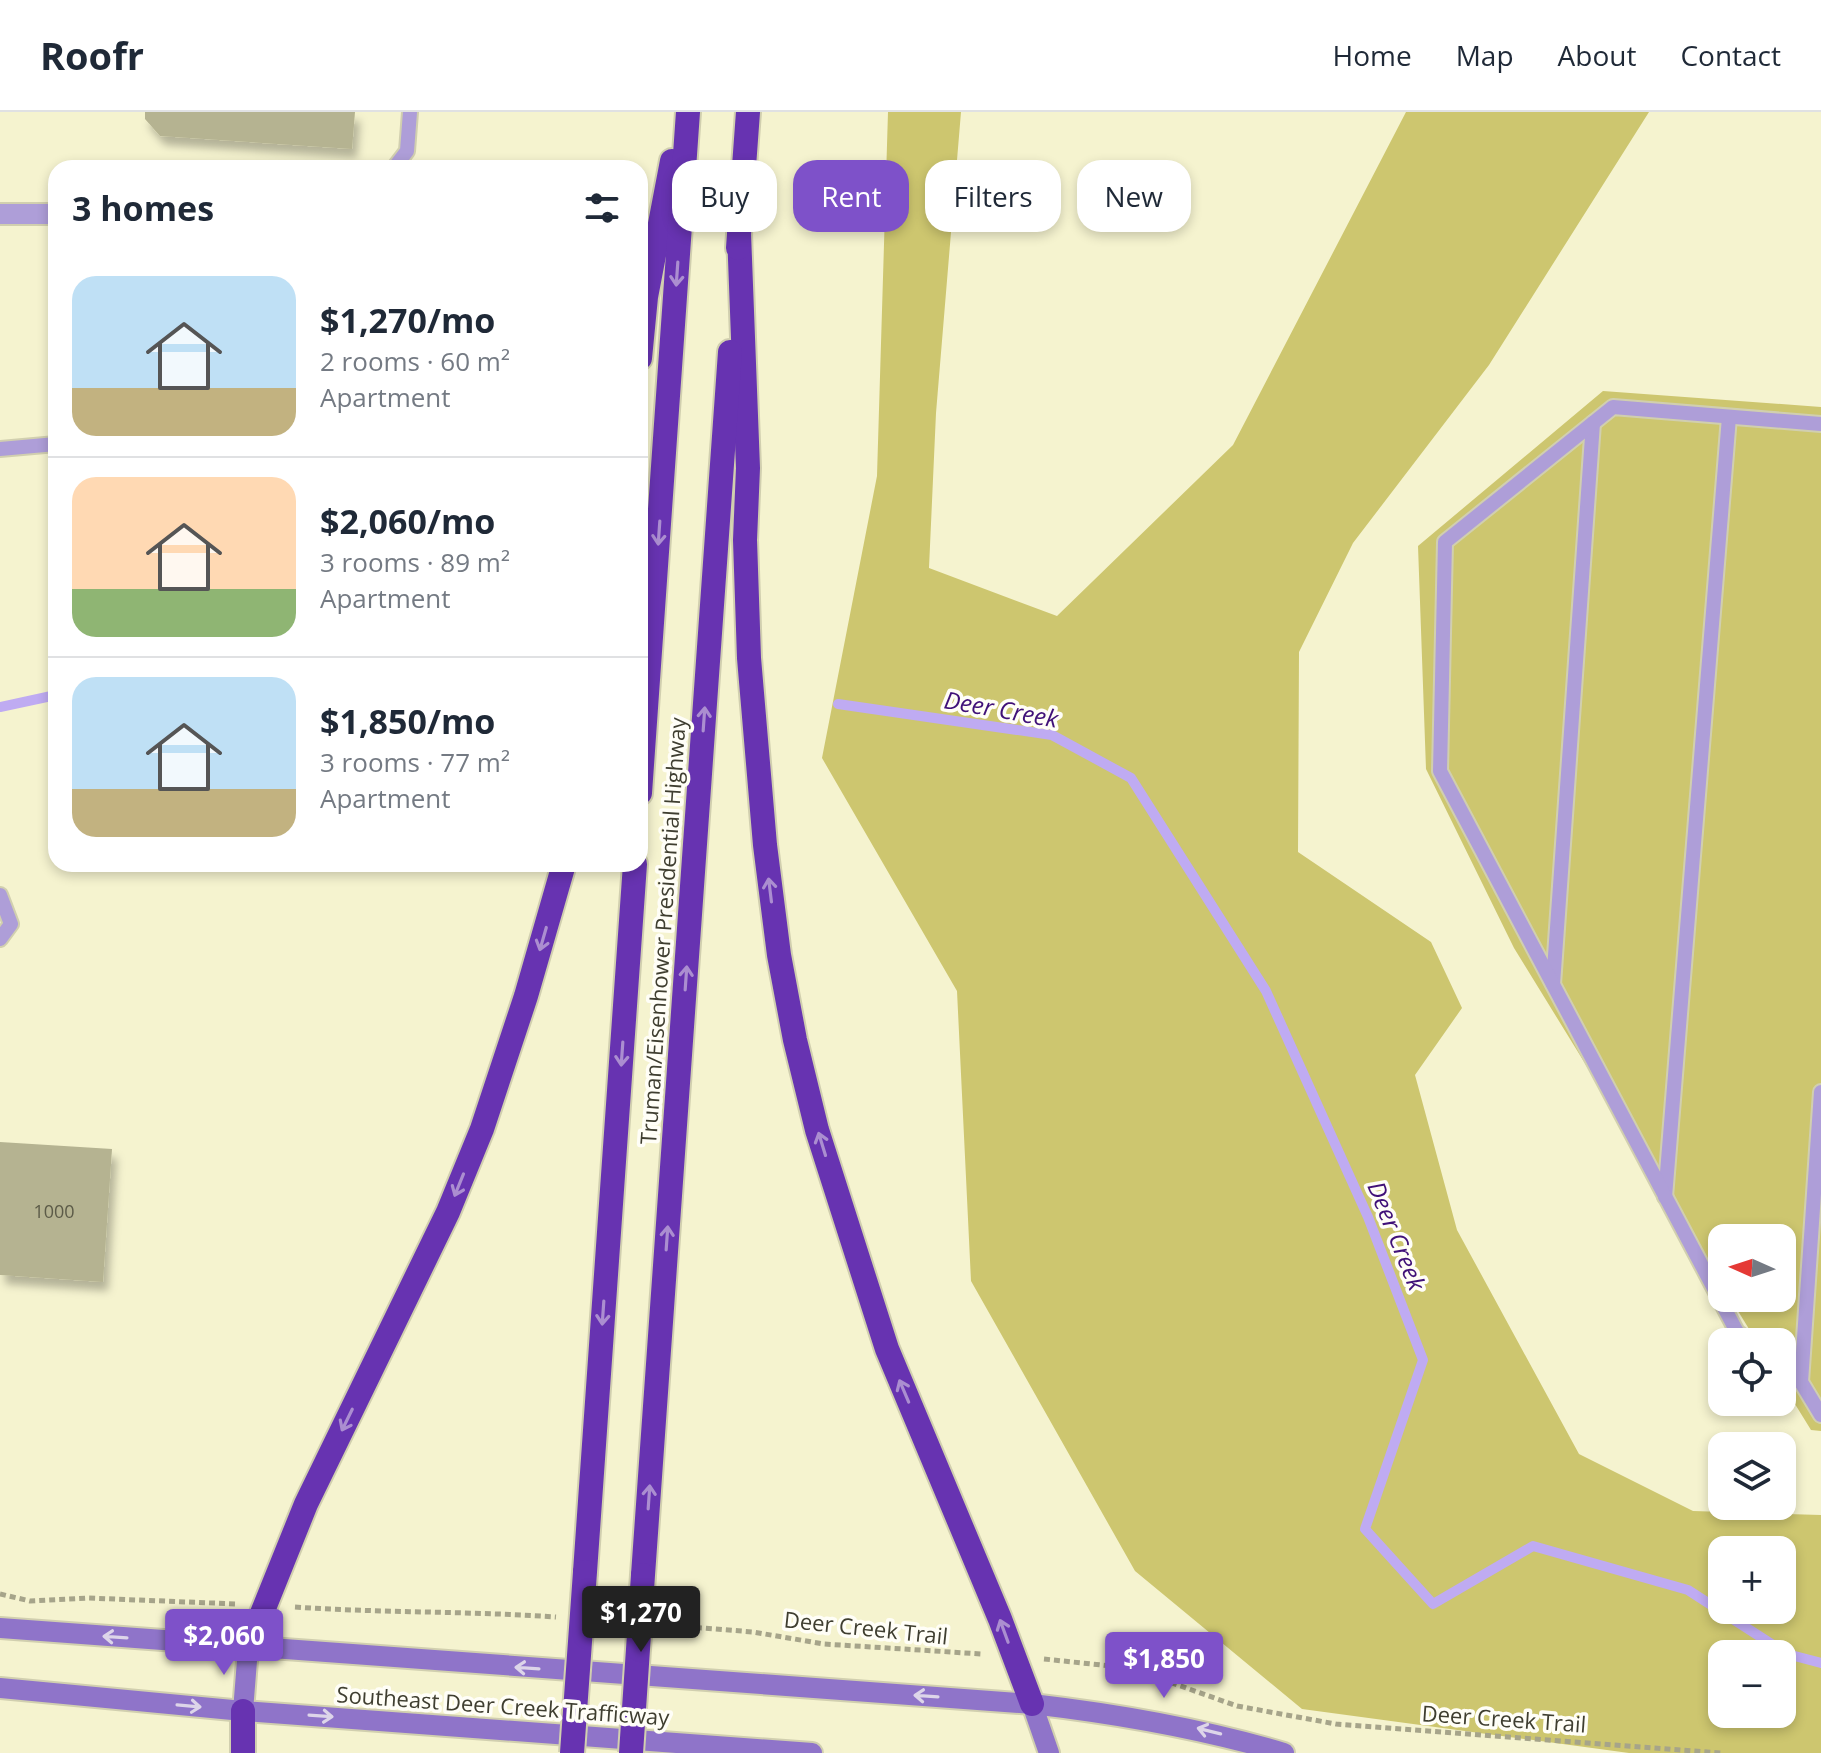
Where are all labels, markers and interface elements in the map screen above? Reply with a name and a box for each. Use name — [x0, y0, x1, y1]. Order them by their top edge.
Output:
text: Roofr — [40, 29, 144, 81]
text: Home — [1333, 36, 1412, 74]
text: Map — [1456, 36, 1514, 74]
text: About — [1558, 36, 1636, 74]
text: Contact — [1680, 36, 1781, 74]
chip: Buy — [672, 160, 777, 232]
chip: Rent — [793, 160, 909, 232]
chip: Filters — [925, 160, 1061, 232]
chip: New — [1077, 160, 1191, 232]
text: 3 homes — [72, 185, 214, 231]
icon: filters — [580, 186, 624, 230]
one-way arrow — [669, 260, 684, 287]
text: $1,270/mo — [320, 297, 495, 343]
icon: home — [136, 308, 232, 404]
text: 2 rooms · 60 m² — [320, 343, 510, 379]
text: Apartment — [320, 379, 451, 415]
text: $2,060/mo — [320, 498, 495, 544]
icon: home — [136, 509, 232, 605]
one-way arrow — [651, 519, 666, 546]
text: 3 rooms · 89 m² — [320, 544, 510, 580]
text: Apartment — [320, 580, 451, 616]
water label: Deer Creek — [942, 682, 1062, 735]
text: $1,850/mo — [320, 698, 495, 744]
one-way arrow — [697, 706, 712, 733]
icon: home — [136, 709, 232, 805]
street label: Truman/Eisenhower Presidential Highway — [632, 715, 692, 1145]
text: 3 rooms · 77 m² — [320, 744, 510, 780]
text: Apartment — [320, 780, 451, 816]
one-way arrow — [763, 877, 778, 904]
one-way arrow — [535, 926, 550, 952]
one-way arrow — [679, 965, 694, 992]
one-way arrow — [614, 1040, 629, 1066]
one-way arrow — [814, 1132, 829, 1158]
one-way arrow — [451, 1172, 465, 1197]
water label: Deer Creek — [1361, 1176, 1435, 1296]
house number: 1000 — [33, 1199, 75, 1223]
north arrow — [1708, 1224, 1796, 1312]
map controls — [1708, 1224, 1796, 1728]
one-way arrow — [660, 1225, 675, 1251]
one-way arrow — [595, 1299, 610, 1326]
button: locate — [1708, 1328, 1796, 1416]
one-way arrow — [896, 1379, 911, 1404]
one-way arrow — [339, 1407, 354, 1431]
button: layers — [1708, 1432, 1796, 1520]
one-way arrow — [642, 1484, 657, 1511]
button: + — [1708, 1536, 1796, 1624]
pin: $1,270 — [576, 1586, 706, 1654]
text: $1,270 — [600, 1594, 682, 1630]
street label: Deer Creek Trail — [783, 1603, 950, 1651]
pin: $2,060 — [159, 1609, 289, 1677]
text: $2,060 — [183, 1617, 265, 1653]
one-way arrow — [996, 1619, 1011, 1644]
one-way arrow — [102, 1629, 128, 1644]
pin: $1,850 — [1099, 1632, 1229, 1700]
text: $1,850 — [1123, 1640, 1205, 1676]
button: − — [1708, 1640, 1796, 1728]
one-way arrow — [514, 1660, 541, 1675]
street label: Southeast Deer Creek Trafficway — [336, 1678, 671, 1732]
one-way arrow — [913, 1688, 940, 1703]
street label: Deer Creek Trail — [1421, 1697, 1587, 1739]
one-way arrow — [175, 1699, 202, 1714]
one-way arrow — [307, 1709, 334, 1724]
one-way arrow — [1196, 1723, 1222, 1738]

